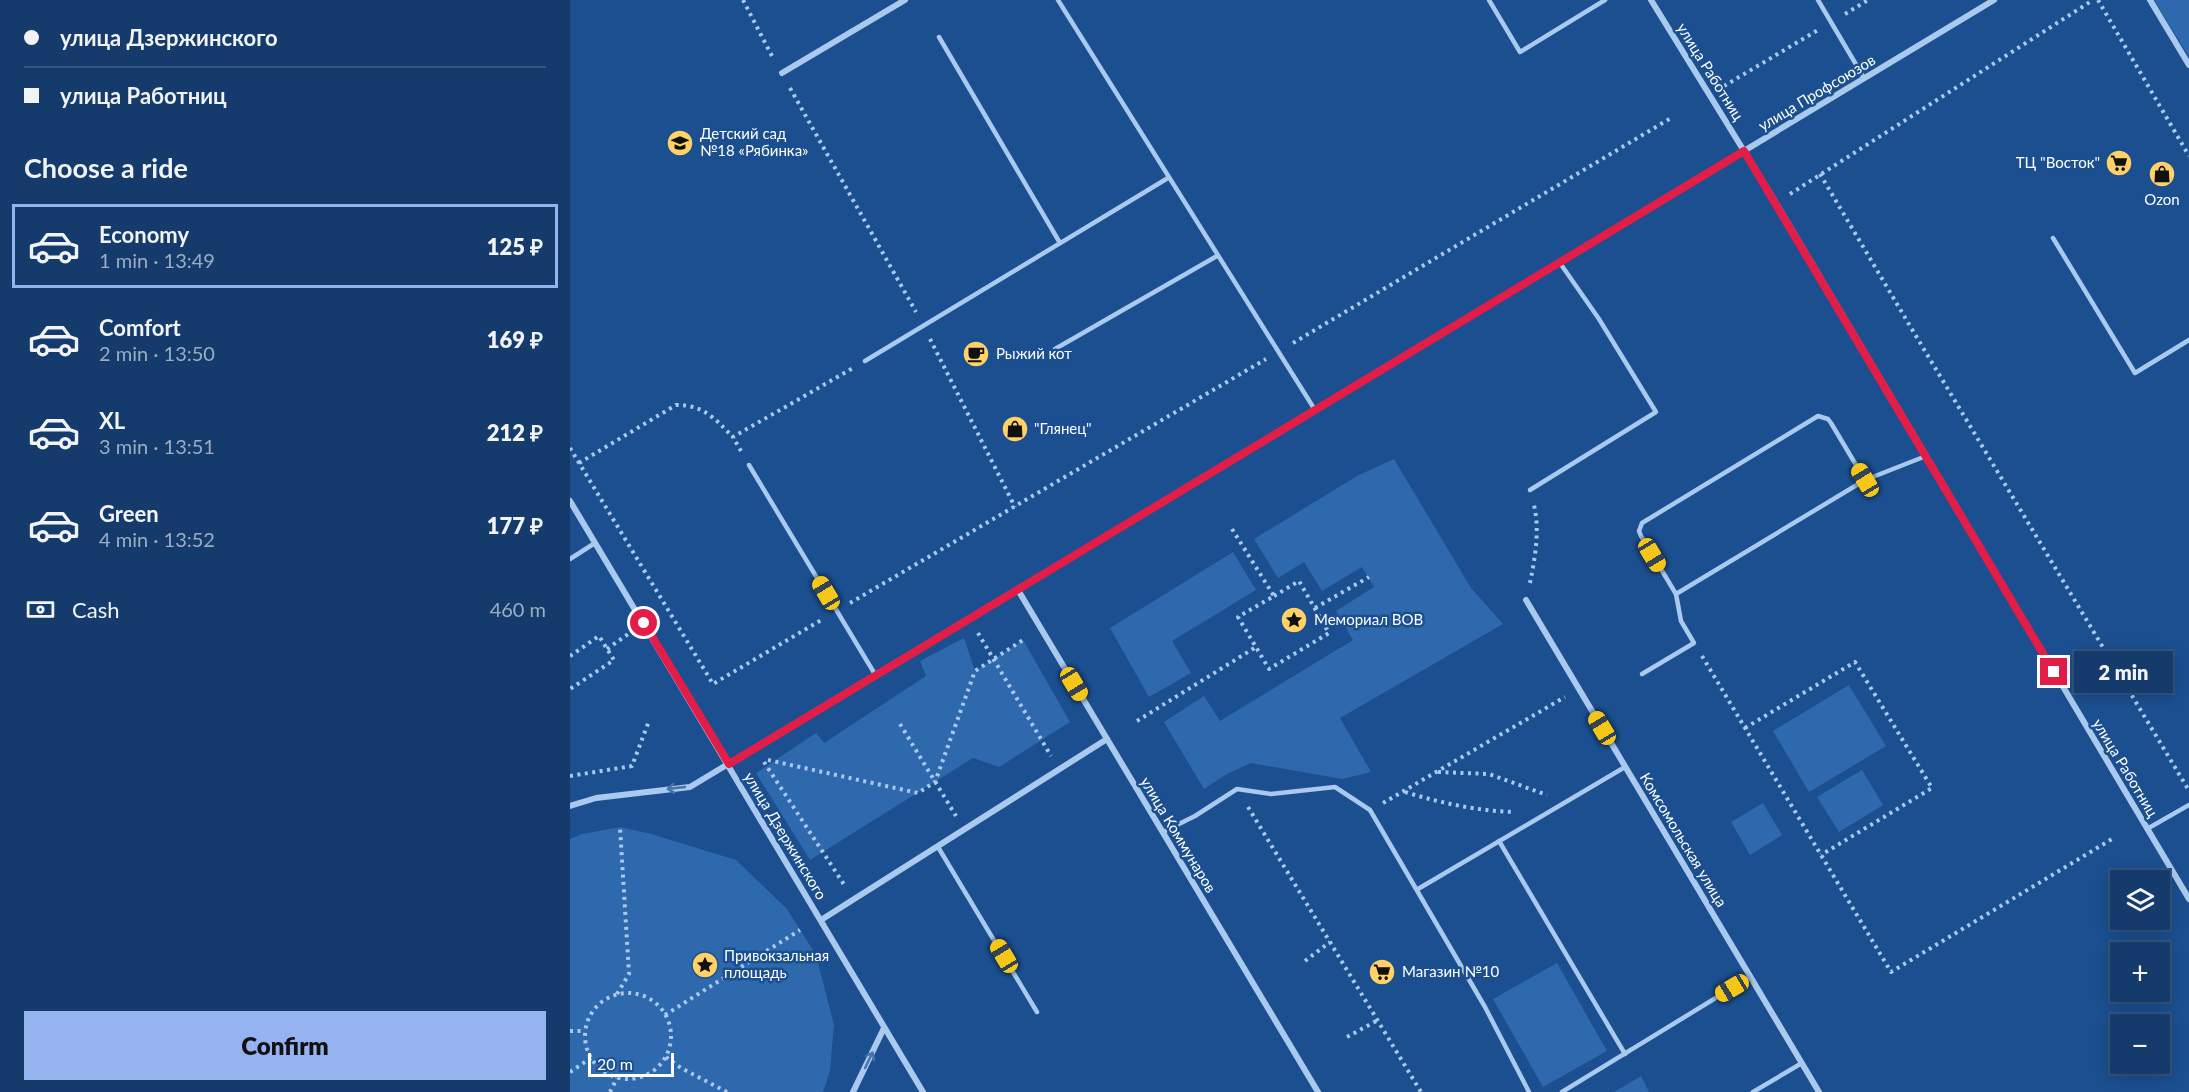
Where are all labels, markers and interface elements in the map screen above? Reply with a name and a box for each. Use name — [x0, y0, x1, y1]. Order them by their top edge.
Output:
street label: улица Работниц — [1674, 19, 1748, 124]
text: улица Дзержинского — [60, 24, 278, 51]
street label: улица Профсоюзов — [1755, 50, 1878, 134]
text: улица Работниц — [60, 82, 227, 109]
place label: Детский сад №18 «Рябинка» — [700, 124, 809, 159]
school or university icon: Детский сад №18 «Рябинка» — [665, 128, 695, 158]
supermarket icon: ТЦ "Восток" — [2104, 148, 2134, 178]
text: Choose a ride — [24, 151, 188, 184]
place label: ТЦ "Восток" — [2016, 153, 2100, 171]
shop icon: Ozon — [2147, 159, 2177, 189]
place label: Ozon — [2144, 190, 2180, 208]
icon: car — [27, 219, 81, 273]
text: Economy — [99, 221, 189, 248]
text: 125 ₽ — [487, 233, 543, 260]
text: 1 min · 13:49 — [99, 248, 215, 272]
icon: car — [27, 312, 81, 366]
text: Comfort — [99, 314, 181, 341]
text: 169 ₽ — [487, 326, 543, 353]
cafe icon: Рыжий кот — [961, 339, 991, 369]
text: 2 min · 13:50 — [99, 341, 215, 365]
place label: Рыжий кот — [996, 344, 1072, 362]
icon: car — [27, 405, 81, 459]
text: XL — [99, 407, 125, 434]
shop icon: "Глянец" — [1000, 414, 1030, 444]
text: 212 ₽ — [487, 419, 543, 446]
place label: "Глянец" — [1034, 419, 1092, 437]
text: 3 min · 13:51 — [99, 434, 215, 458]
car — [1848, 460, 1882, 500]
icon: car — [27, 498, 81, 552]
text: Green — [99, 500, 159, 527]
text: 177 ₽ — [487, 512, 543, 539]
text: 4 min · 13:52 — [99, 527, 215, 551]
car — [1635, 535, 1669, 575]
car — [809, 573, 843, 613]
icon: cash — [24, 593, 57, 626]
text: Cash — [72, 596, 119, 623]
text: 460 m — [490, 597, 546, 621]
place icon: Мемориал ВОВ — [1279, 605, 1309, 635]
route start — [630, 609, 657, 636]
place label: Мемориал ВОВ — [1314, 610, 1423, 628]
callout: 2 min — [2075, 651, 2174, 693]
route end — [2040, 658, 2067, 685]
text: 2 min — [2099, 660, 2148, 684]
car — [1057, 664, 1091, 704]
car — [1585, 708, 1619, 748]
street label: улица Работниц — [2089, 715, 2162, 820]
street label: улица Дзержинского — [741, 768, 831, 903]
street label: Комсомольская улица — [1637, 769, 1731, 910]
street label: улица Коммунаров — [1137, 773, 1221, 896]
one-way arrow — [667, 783, 687, 794]
map controls — [2110, 870, 2170, 1074]
button: layers — [2110, 870, 2170, 930]
car — [987, 936, 1021, 976]
button: + — [2110, 942, 2170, 1002]
place label: Привокзальная площадь — [724, 946, 829, 981]
place icon: Привокзальная площадь — [690, 950, 720, 980]
supermarket icon: Магазин №10 — [1367, 957, 1397, 987]
place label: Магазин №10 — [1402, 962, 1499, 980]
car — [1712, 971, 1752, 1005]
button: Confirm — [24, 1011, 546, 1080]
button: − — [2110, 1014, 2170, 1074]
scale bar — [588, 1050, 674, 1078]
one-way arrow — [863, 1052, 875, 1070]
text: 20 m — [597, 1054, 633, 1073]

